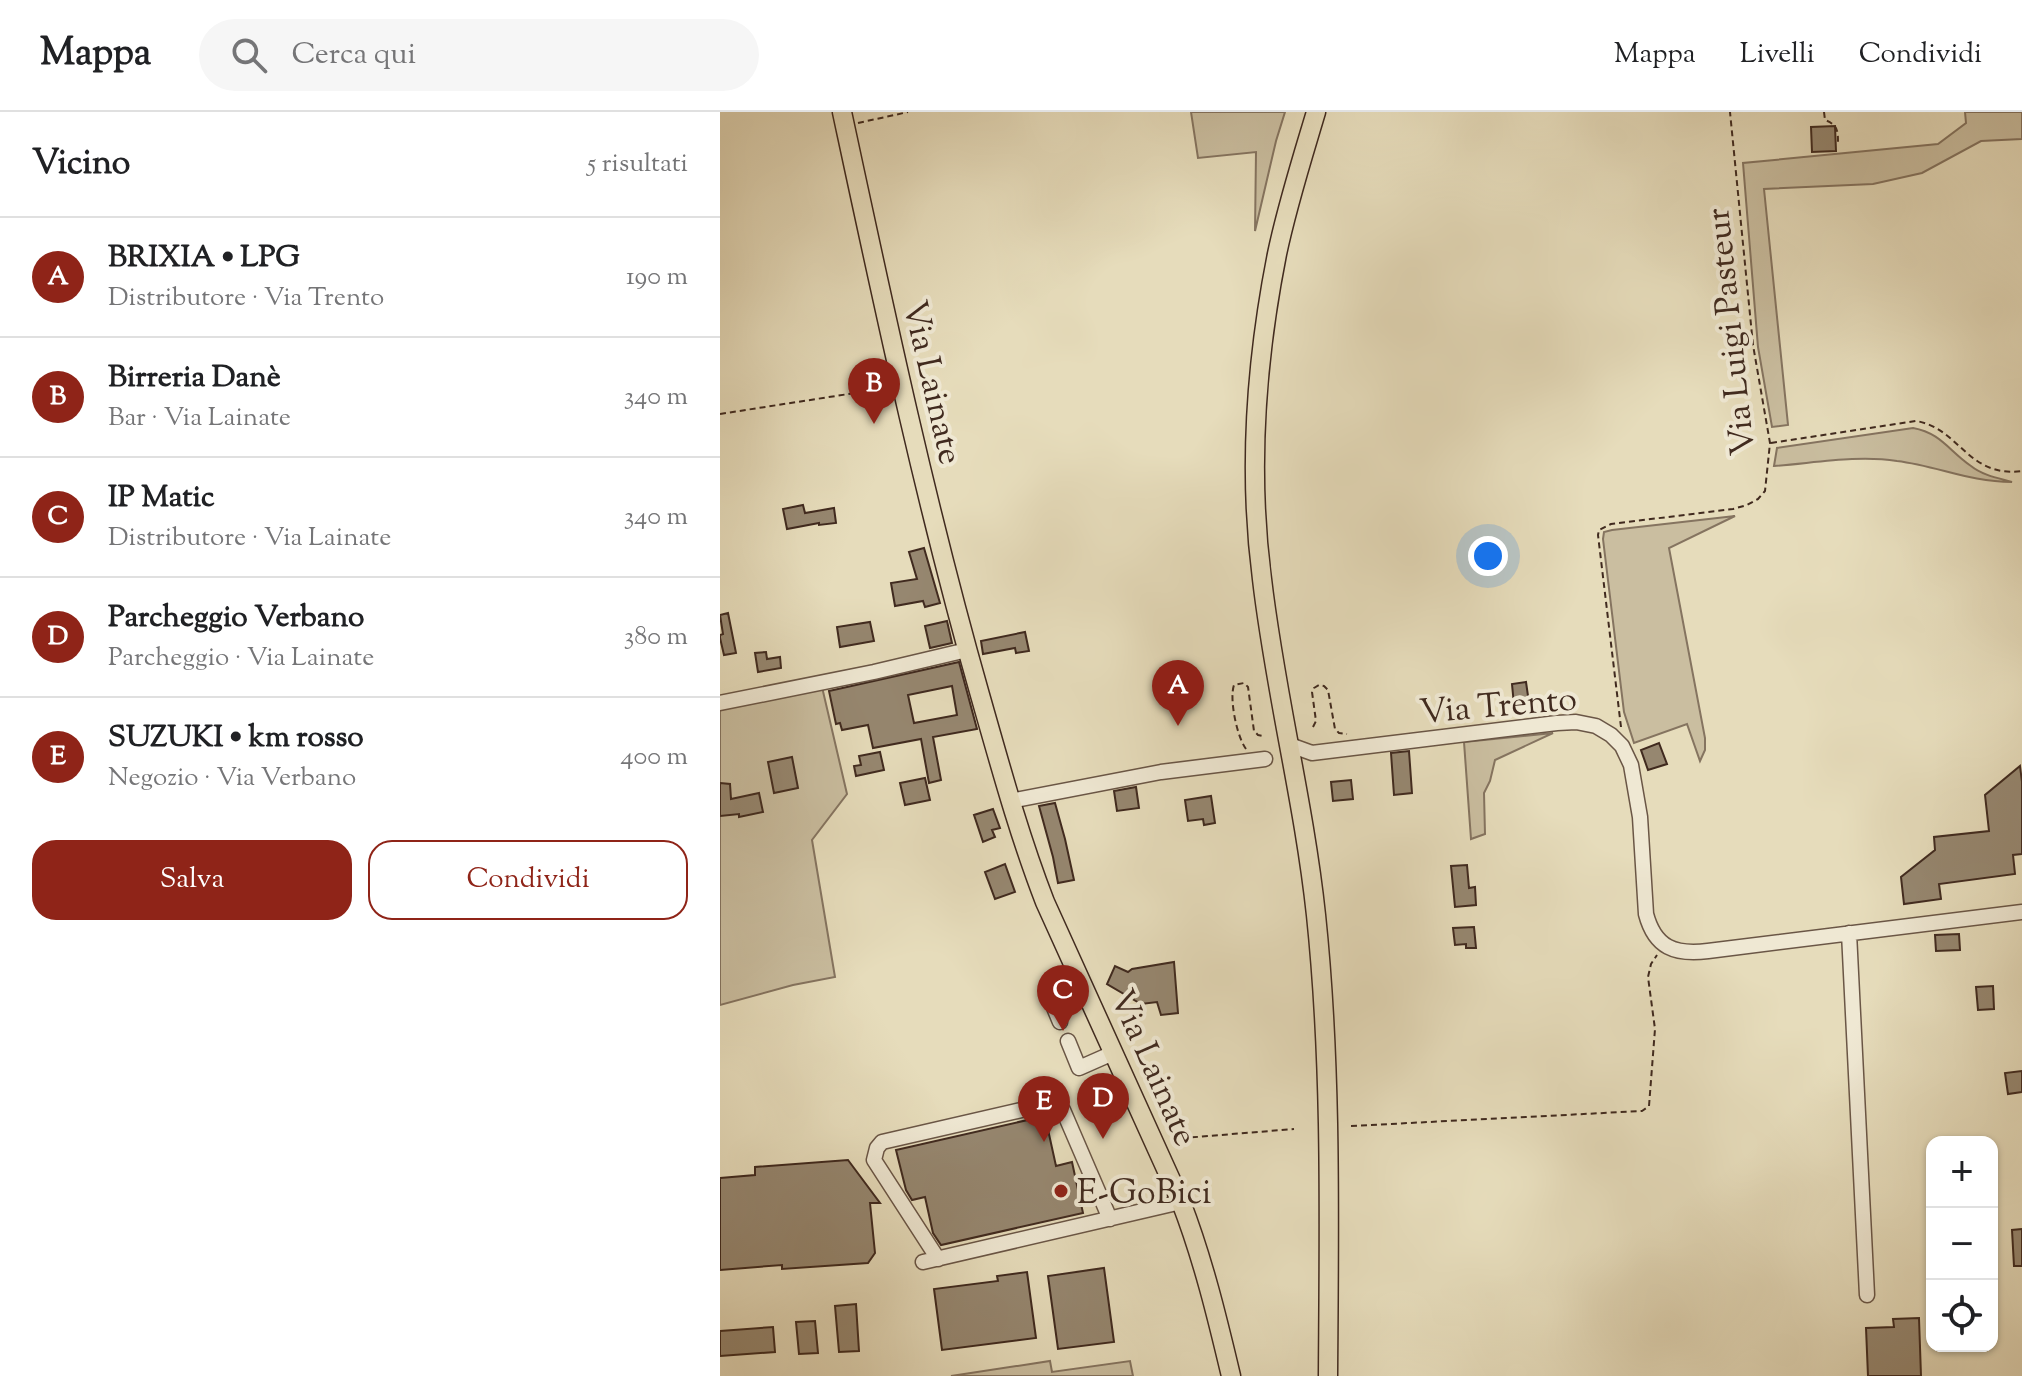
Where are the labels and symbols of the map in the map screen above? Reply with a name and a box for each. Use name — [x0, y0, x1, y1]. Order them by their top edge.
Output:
street label: Via Luigi Pasteur — [1695, 205, 1770, 458]
street label: Via Lainate — [888, 296, 973, 470]
pin: B — [848, 358, 900, 424]
your location — [1468, 536, 1508, 576]
pin: A — [1152, 660, 1204, 726]
street label: Via Trento — [1418, 676, 1579, 739]
pin: C — [1037, 965, 1089, 1031]
street label: Via Lainate — [1096, 982, 1208, 1155]
pin: D — [1077, 1073, 1129, 1139]
pin: E — [1018, 1076, 1070, 1142]
place label: E-GoBici — [1077, 1170, 1211, 1219]
marker: E-GoBici — [1052, 1182, 1070, 1200]

